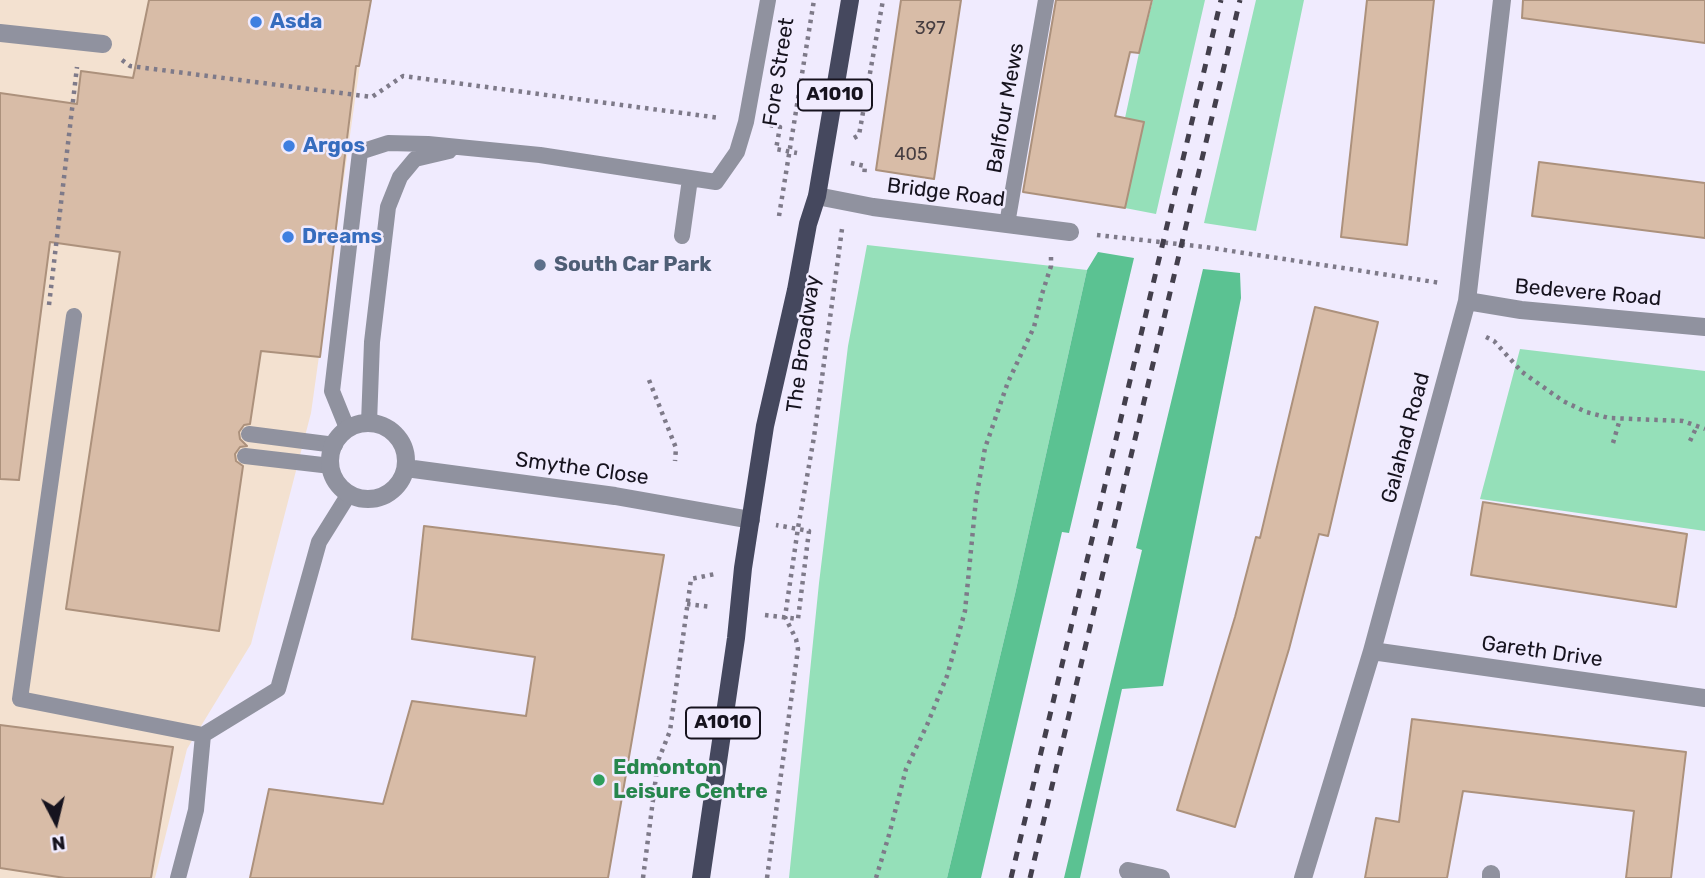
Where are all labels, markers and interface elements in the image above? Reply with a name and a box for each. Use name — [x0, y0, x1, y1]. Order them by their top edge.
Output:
place label: Asda — [270, 9, 322, 35]
marker: Asda — [248, 14, 264, 30]
street label: Fore Street — [758, 16, 800, 128]
house number: 397 — [915, 18, 945, 40]
street label: Balfour Mews — [982, 41, 1030, 175]
road number: A1010 — [798, 80, 872, 110]
place label: Argos — [303, 133, 365, 159]
marker: Argos — [281, 138, 297, 154]
house number: 405 — [894, 144, 928, 166]
street label: Bridge Road — [886, 173, 1006, 213]
place label: Dreams — [302, 224, 382, 250]
marker: Dreams — [280, 229, 296, 245]
place label: South Car Park — [554, 252, 711, 278]
marker: South Car Park — [532, 257, 548, 273]
street label: The Broadway — [782, 274, 826, 414]
street label: Bedevere Road — [1514, 274, 1662, 312]
street label: Galahad Road — [1376, 370, 1436, 506]
street label: Smythe Close — [514, 447, 650, 491]
street label: Gareth Drive — [1480, 631, 1604, 673]
road number: A1010 — [686, 708, 760, 738]
place label: Edmonton Leisure Centre — [613, 755, 768, 805]
marker: Edmonton Leisure Centre — [591, 772, 607, 788]
north arrow — [21, 787, 91, 857]
text: N — [50, 831, 67, 856]

